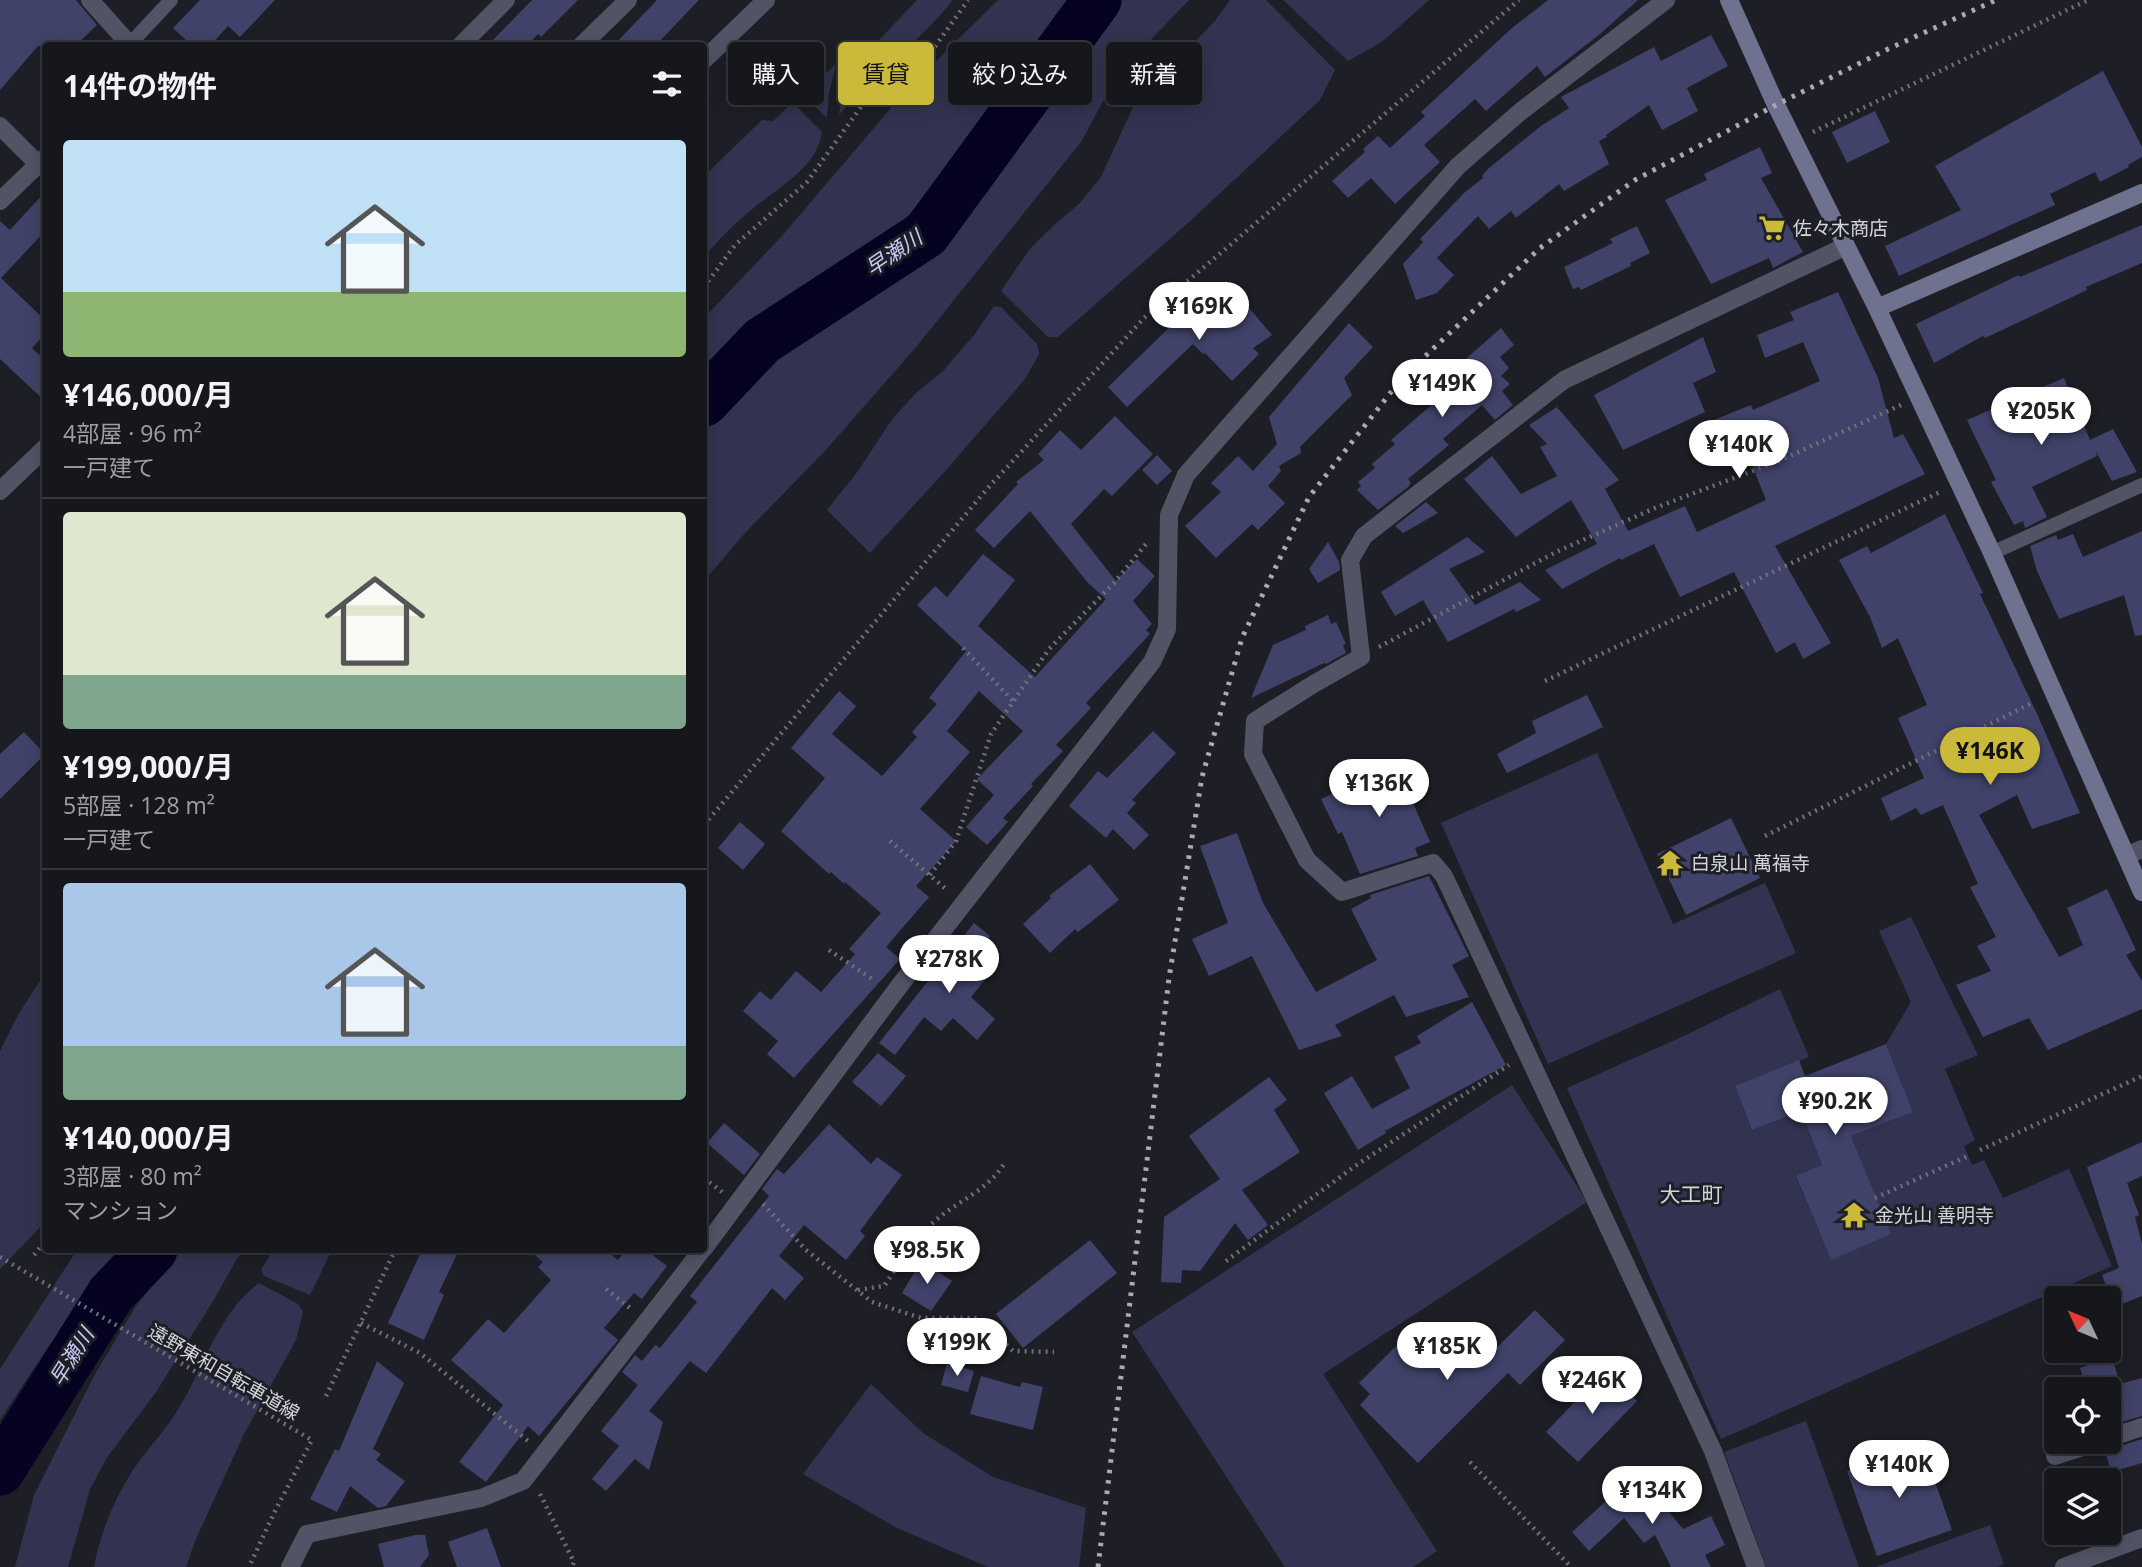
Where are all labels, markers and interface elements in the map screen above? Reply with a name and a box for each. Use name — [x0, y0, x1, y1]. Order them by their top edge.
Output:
chip: 購入 — [728, 42, 824, 105]
chip: 賃貸 — [838, 42, 934, 105]
chip: 絞り込み — [948, 42, 1092, 105]
chip: 新着 — [1106, 42, 1202, 105]
text: 14件の物件 — [63, 65, 217, 106]
icon: filters — [648, 65, 686, 103]
icon: home — [312, 186, 438, 312]
supermarket icon: 佐々木商店 — [1757, 213, 1787, 243]
place label: 佐々木商店 — [1793, 215, 1888, 241]
water label: 早瀬川 — [859, 222, 929, 281]
pin: ¥169K — [1150, 282, 1248, 342]
text: ¥169K — [1165, 289, 1233, 321]
pin: ¥149K — [1393, 360, 1491, 419]
text: ¥149K — [1408, 366, 1476, 398]
text: ¥146,000/月 — [63, 374, 234, 415]
pin: ¥205K — [1992, 388, 2090, 447]
text: ¥205K — [2007, 394, 2075, 426]
text: 4部屋 · 96 m² — [63, 417, 202, 449]
pin: ¥140K — [1690, 420, 1788, 480]
text: ¥140K — [1705, 427, 1773, 459]
text: 一戸建て — [63, 451, 155, 483]
icon: home — [312, 558, 438, 684]
pin: ¥146K — [1941, 728, 2039, 787]
text: ¥146K — [1956, 734, 2024, 766]
text: ¥199,000/月 — [63, 746, 234, 787]
pin: ¥136K — [1330, 760, 1428, 819]
text: ¥136K — [1345, 766, 1413, 798]
text: 5部屋 · 128 m² — [63, 789, 215, 821]
text: 一戸建て — [63, 823, 155, 855]
temple icon: 白泉山 萬福寺 — [1655, 848, 1685, 878]
place label: 白泉山 萬福寺 — [1691, 850, 1810, 876]
icon: home — [312, 929, 438, 1055]
pin: ¥278K — [900, 936, 998, 995]
text: ¥278K — [915, 942, 983, 974]
pin: ¥90.2K — [1778, 1078, 1892, 1137]
text: ¥90.2K — [1798, 1084, 1872, 1116]
text: ¥140,000/月 — [63, 1117, 234, 1158]
text: 3部屋 · 80 m² — [63, 1160, 202, 1192]
district label: 大工町 — [1660, 1180, 1723, 1208]
text: マンション — [63, 1194, 178, 1226]
temple icon: 金光山 善明寺 — [1839, 1200, 1869, 1230]
place label: 金光山 善明寺 — [1875, 1202, 1994, 1228]
pin: ¥98.5K — [870, 1226, 984, 1286]
text: ¥98.5K — [890, 1233, 964, 1265]
north arrow — [2044, 1286, 2121, 1363]
map controls — [2044, 1286, 2121, 1545]
street label: 遠野東和自転車道線 — [143, 1318, 305, 1426]
pin: ¥199K — [908, 1318, 1006, 1378]
water label: 早瀬川 — [43, 1321, 101, 1391]
pin: ¥185K — [1398, 1322, 1496, 1382]
text: ¥199K — [923, 1325, 991, 1357]
text: ¥185K — [1413, 1329, 1481, 1361]
pin: ¥246K — [1543, 1356, 1641, 1416]
text: ¥246K — [1558, 1363, 1626, 1395]
button: locate — [2044, 1377, 2121, 1454]
pin: ¥140K — [1850, 1440, 1948, 1500]
text: ¥140K — [1865, 1447, 1933, 1479]
pin: ¥134K — [1603, 1466, 1701, 1526]
button: layers — [2044, 1468, 2121, 1545]
text: ¥134K — [1618, 1473, 1686, 1505]

